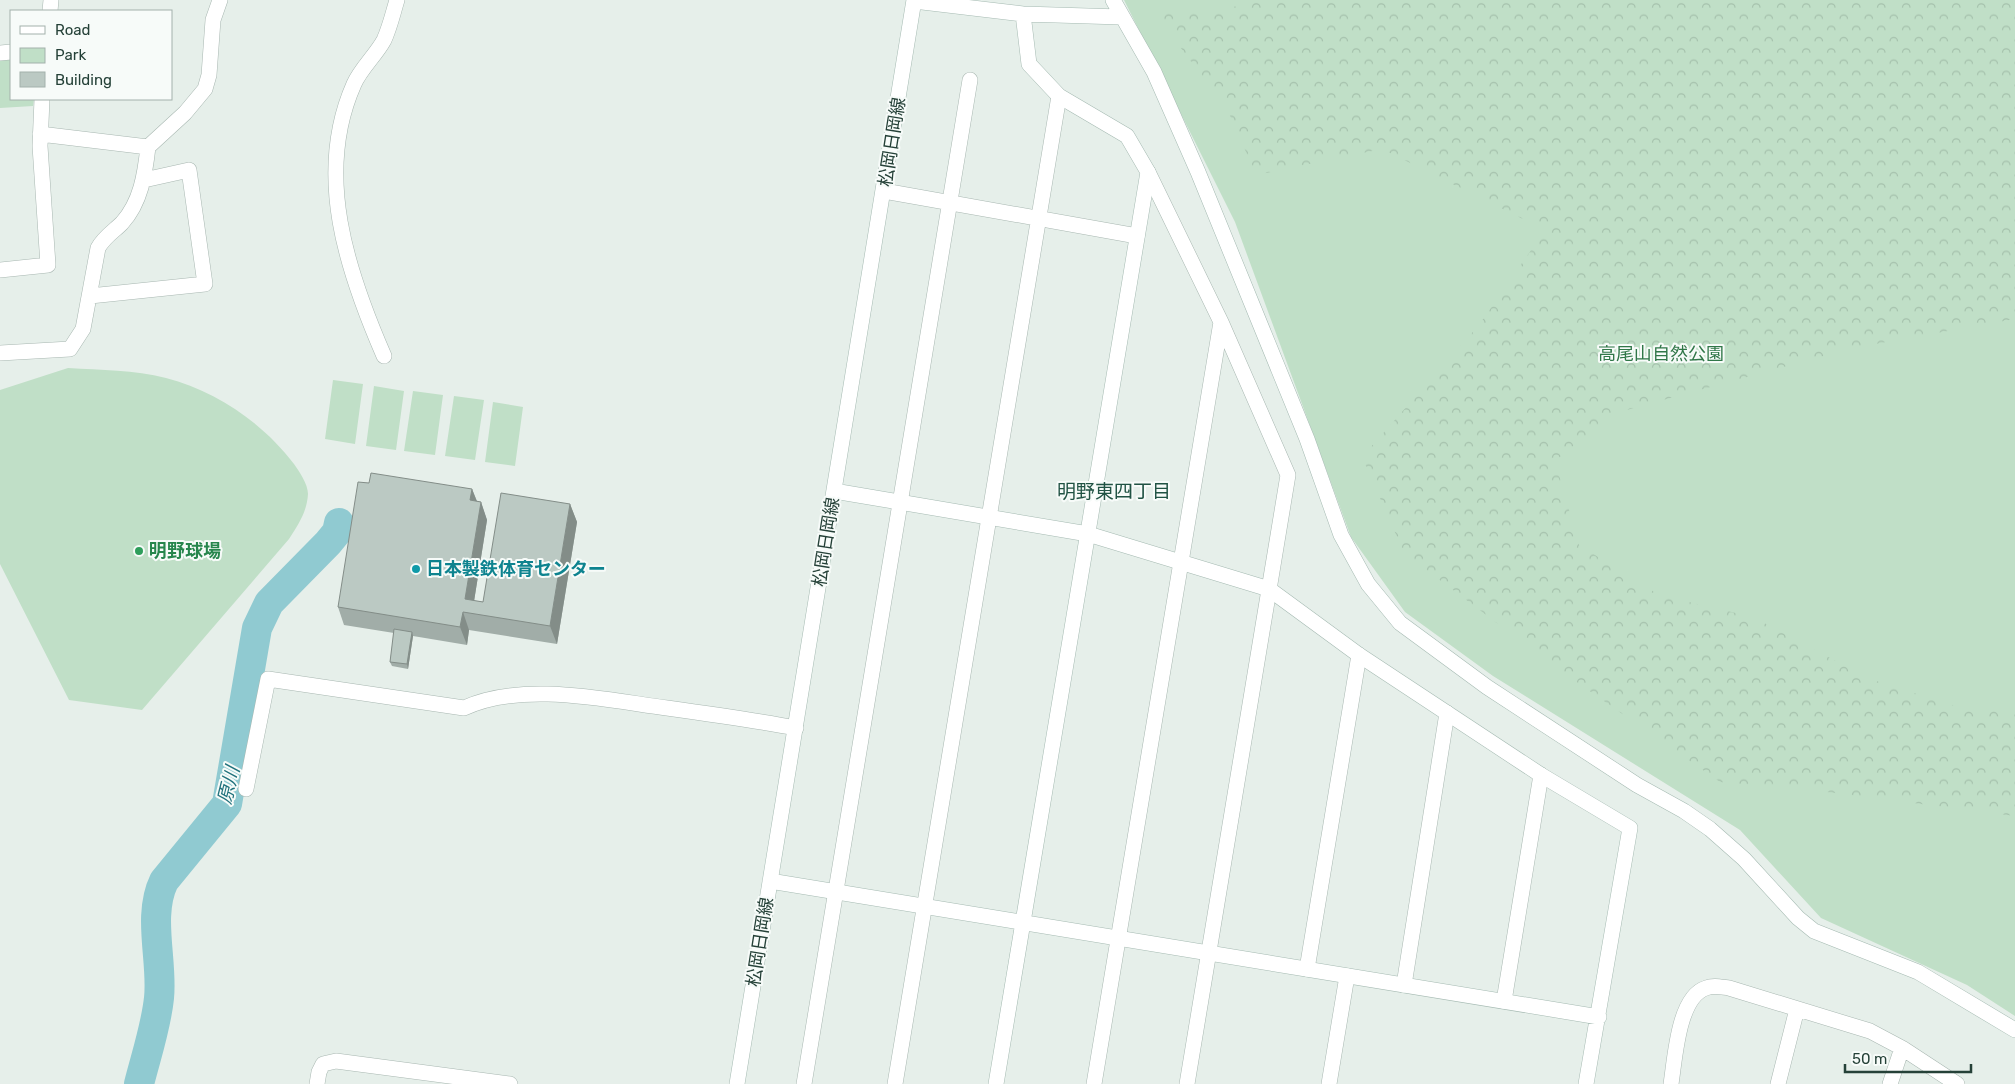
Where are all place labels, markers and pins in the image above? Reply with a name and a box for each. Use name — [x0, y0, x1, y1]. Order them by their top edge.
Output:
place label: 明野球場 — [149, 540, 221, 562]
marker: 明野球場 — [133, 545, 145, 557]
place label: 日本製鉄体育センター — [426, 558, 606, 580]
marker: 日本製鉄体育センター — [410, 563, 422, 575]

